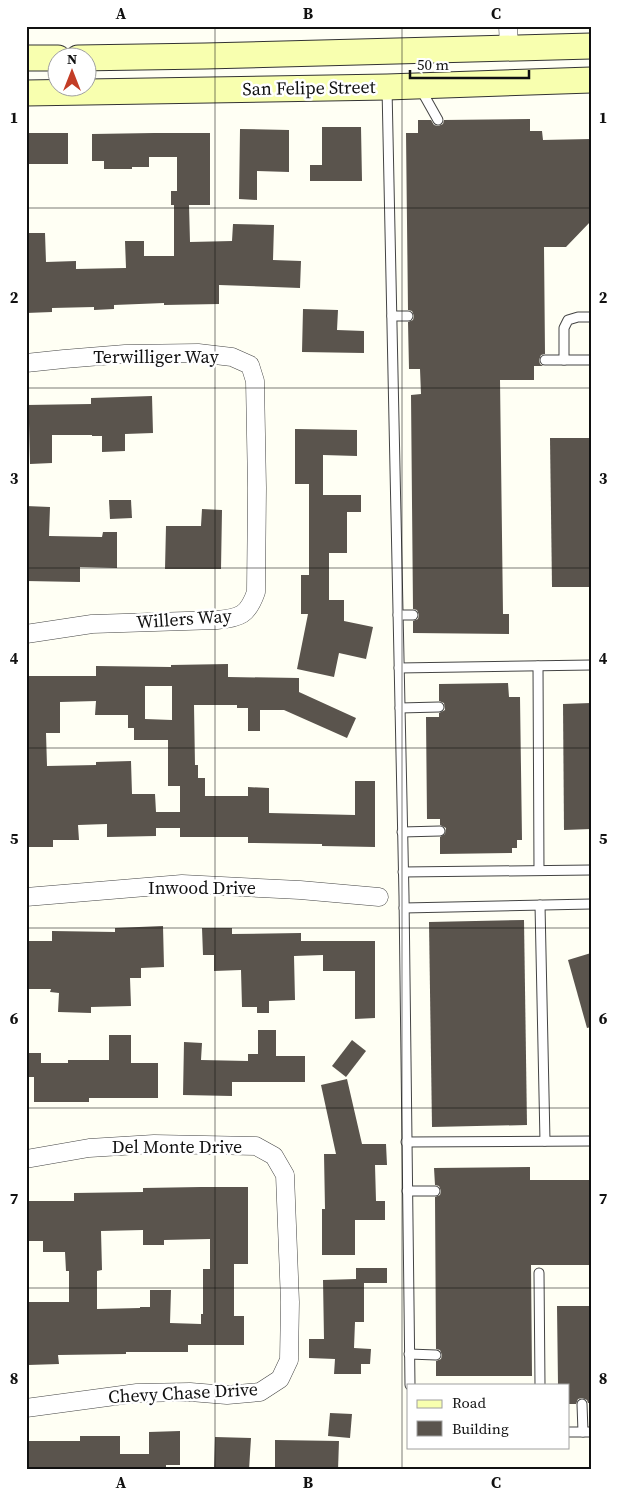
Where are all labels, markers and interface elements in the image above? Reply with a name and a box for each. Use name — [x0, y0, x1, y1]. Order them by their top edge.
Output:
text: A — [116, 2, 127, 24]
text: B — [303, 2, 314, 24]
text: C — [491, 2, 501, 24]
north arrow — [48, 48, 98, 98]
scale bar — [410, 48, 528, 80]
text: N — [67, 49, 77, 69]
text: 50 m — [417, 54, 449, 75]
street label: San Felipe Street — [242, 74, 376, 101]
text: 1 — [10, 106, 18, 128]
text: 1 — [599, 106, 607, 128]
text: 2 — [10, 286, 19, 308]
text: 2 — [599, 286, 608, 308]
street label: Terwilliger Way — [93, 344, 220, 369]
text: 3 — [10, 467, 19, 489]
text: 3 — [599, 467, 608, 489]
street label: Willers Way — [136, 603, 233, 634]
text: 4 — [10, 647, 19, 669]
text: 4 — [599, 647, 608, 669]
text: 5 — [10, 827, 19, 849]
text: 5 — [599, 827, 608, 849]
street label: Inwood Drive — [148, 875, 256, 900]
text: 6 — [10, 1007, 19, 1029]
text: 6 — [599, 1007, 608, 1029]
street label: Del Monte Drive — [112, 1134, 242, 1159]
text: 7 — [10, 1187, 19, 1209]
text: 7 — [599, 1187, 608, 1209]
text: 8 — [10, 1367, 18, 1389]
text: 8 — [599, 1367, 607, 1389]
street label: Chevy Chase Drive — [108, 1376, 258, 1409]
legend — [407, 1384, 570, 1448]
text: Road — [452, 1392, 486, 1413]
text: Building — [452, 1418, 509, 1439]
text: A — [116, 1471, 127, 1493]
text: B — [303, 1471, 314, 1493]
text: C — [491, 1471, 501, 1493]

